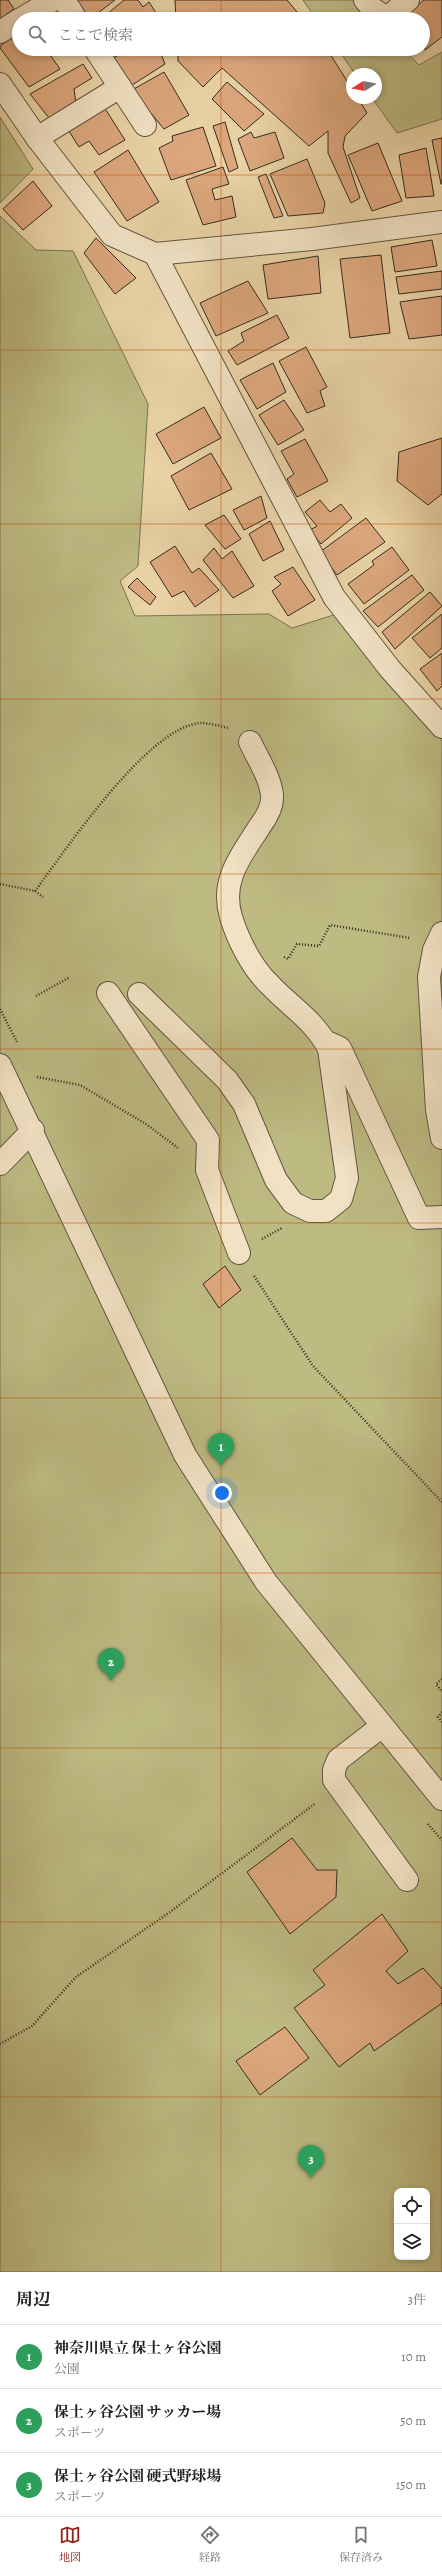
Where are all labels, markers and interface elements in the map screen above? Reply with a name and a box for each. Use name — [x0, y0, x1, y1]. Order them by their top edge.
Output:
search box — [12, 12, 430, 56]
icon: search — [26, 23, 48, 45]
text: ここで検索 — [58, 25, 133, 45]
north arrow — [346, 68, 382, 104]
pin: 1 — [208, 1433, 234, 1466]
your location — [212, 1483, 232, 1503]
pin: 2 — [98, 1648, 124, 1681]
pin: 3 — [298, 2145, 324, 2178]
map controls — [394, 2188, 430, 2260]
button: locate — [394, 2188, 430, 2224]
button: layers — [394, 2224, 430, 2260]
text: 周辺 — [16, 2288, 50, 2311]
text: 3件 — [408, 2291, 426, 2308]
text: 神奈川県立 保土ヶ谷公園 — [54, 2338, 222, 2358]
text: 1 — [27, 2348, 31, 2365]
text: 10 m — [401, 2348, 426, 2365]
text: 公園 — [54, 2360, 80, 2377]
text: 保土ヶ谷公園 サッカー場 — [54, 2402, 221, 2422]
text: 2 — [26, 2412, 32, 2429]
text: 50 m — [400, 2412, 426, 2429]
text: スポーツ — [54, 2424, 105, 2441]
text: 保土ヶ谷公園 硬式野球場 — [54, 2466, 222, 2486]
text: 3 — [26, 2476, 32, 2493]
text: 150 m — [396, 2476, 426, 2493]
text: スポーツ — [54, 2488, 105, 2505]
tab: 地図 — [59, 2524, 81, 2565]
tab: 経路 — [199, 2524, 221, 2565]
tab: 保存済み — [339, 2524, 383, 2565]

